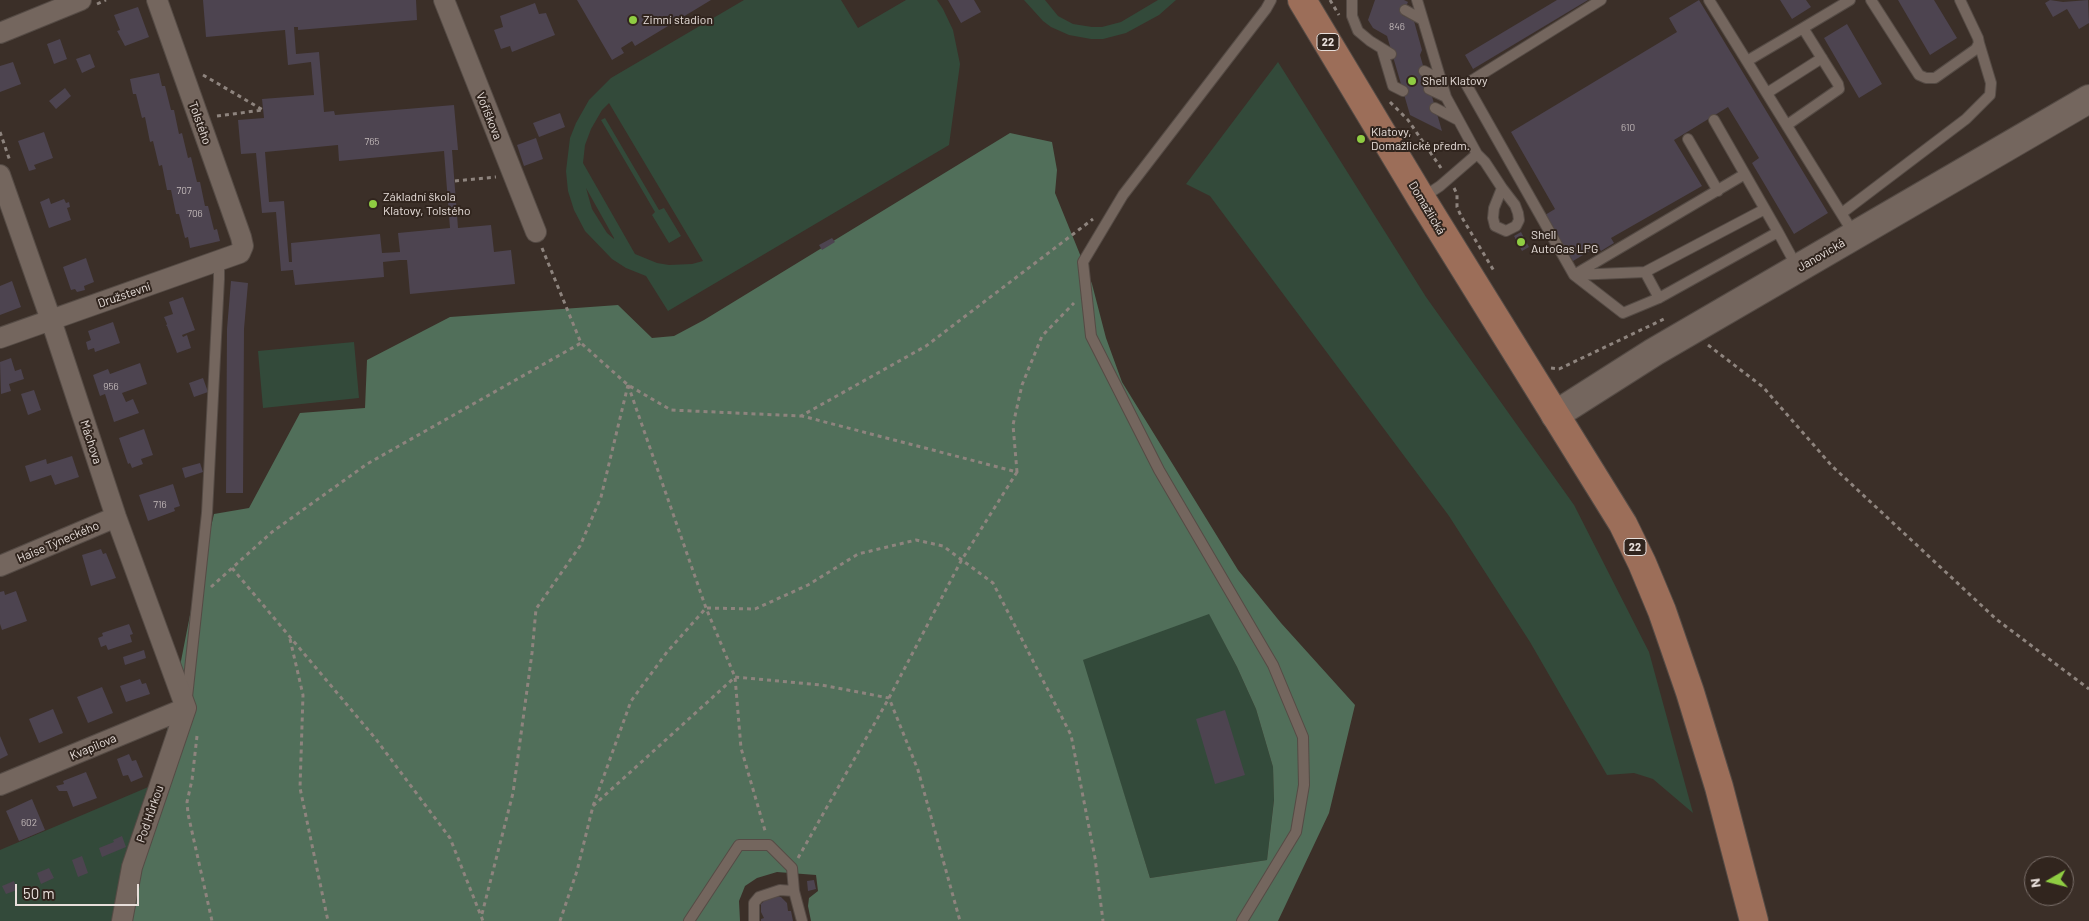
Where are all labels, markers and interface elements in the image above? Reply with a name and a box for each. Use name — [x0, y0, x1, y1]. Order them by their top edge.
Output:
place label: Zimní stadion — [643, 13, 713, 27]
marker: Zimní stadion — [627, 14, 639, 26]
house number: 846 — [1389, 21, 1405, 33]
road number: 22 — [1317, 34, 1339, 51]
place label: Shell Klatovy — [1422, 74, 1488, 88]
marker: Shell Klatovy — [1406, 75, 1418, 87]
street label: Voříškova — [473, 90, 505, 142]
street label: Tolstého — [186, 100, 214, 146]
house number: 610 — [1621, 122, 1635, 134]
place label: Klatovy, Domažlické předm. — [1371, 125, 1470, 153]
marker: Klatovy, Domažlické předm. — [1355, 133, 1367, 145]
house number: 765 — [364, 136, 380, 148]
street label: Domažlická — [1406, 179, 1448, 237]
house number: 707 — [176, 185, 192, 197]
place label: Základní škola Klatovy, Tolstého — [383, 190, 470, 218]
marker: Základní škola Klatovy, Tolstého — [367, 198, 379, 210]
house number: 706 — [187, 208, 203, 220]
place label: Shell AutoGas LPG — [1531, 228, 1598, 256]
marker: Shell AutoGas LPG — [1515, 236, 1527, 248]
street label: Janovická — [1795, 236, 1847, 274]
street label: Družstevní — [96, 279, 152, 311]
house number: 956 — [103, 381, 119, 393]
street label: Máchova — [77, 418, 105, 466]
house number: 716 — [153, 499, 167, 511]
street label: Haise Týneckého — [15, 518, 101, 566]
road number: 22 — [1624, 538, 1646, 556]
street label: Kvapilova — [68, 731, 118, 763]
street label: Pod Hůrkou — [133, 783, 167, 845]
house number: 602 — [21, 817, 37, 829]
north arrow — [2024, 856, 2074, 906]
scale bar — [18, 874, 141, 906]
text: N — [2026, 877, 2044, 889]
text: 50 m — [23, 884, 55, 902]

